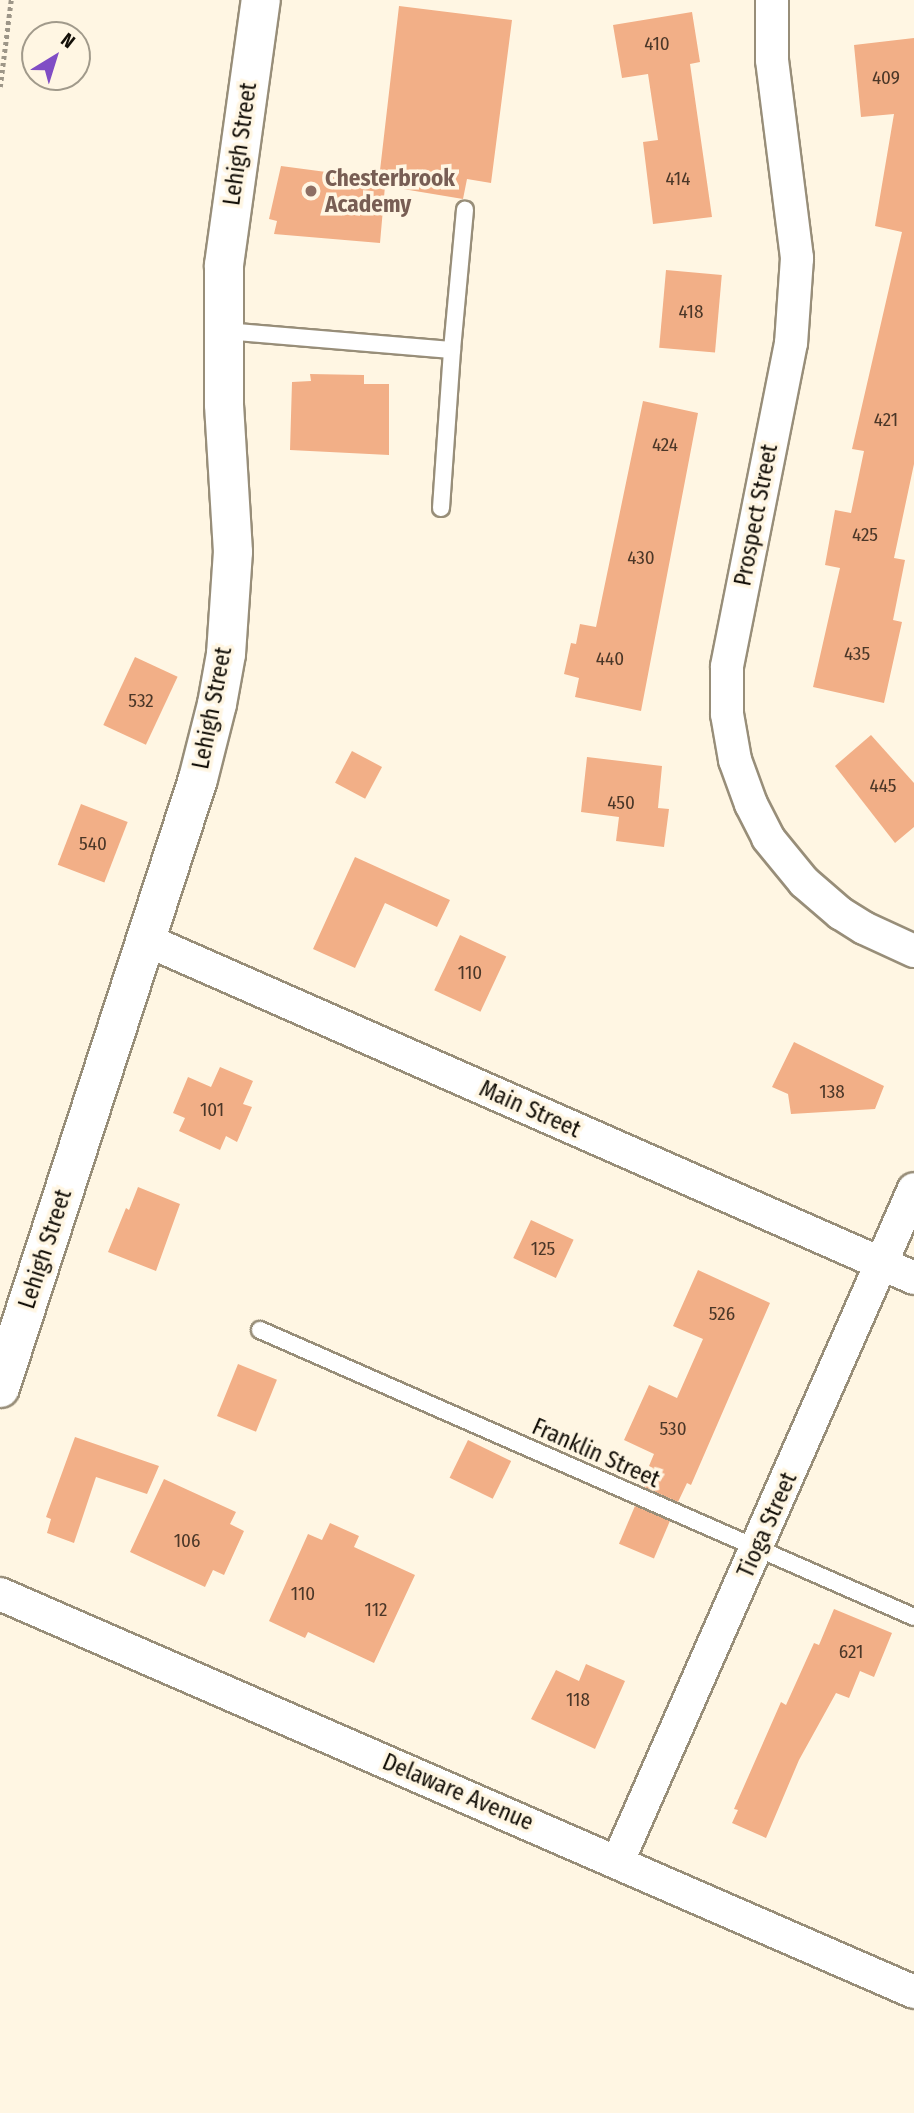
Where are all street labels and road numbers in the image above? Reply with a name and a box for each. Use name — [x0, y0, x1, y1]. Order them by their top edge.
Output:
street label: Lehigh Street — [218, 81, 262, 207]
street label: Prospect Street — [729, 442, 783, 588]
street label: Lehigh Street — [187, 645, 237, 771]
street label: Main Street — [475, 1075, 585, 1143]
street label: Lehigh Street — [13, 1186, 77, 1312]
street label: Franklin Street — [528, 1413, 664, 1493]
street label: Tioga Street — [732, 1468, 802, 1582]
street label: Delaware Avenue — [378, 1748, 538, 1836]

